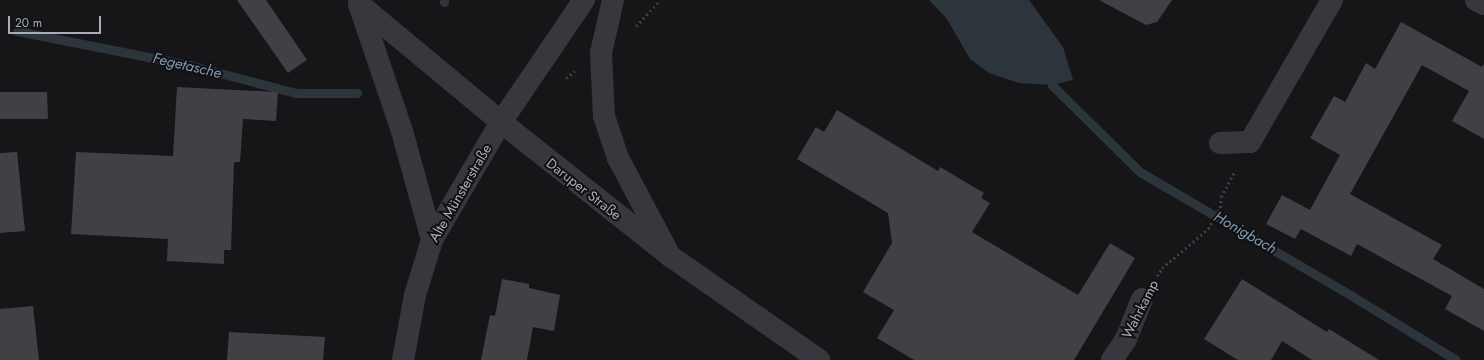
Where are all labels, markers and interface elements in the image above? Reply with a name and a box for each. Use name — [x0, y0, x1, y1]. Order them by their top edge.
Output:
scale bar — [10, 8, 103, 34]
text: 20 m — [15, 14, 42, 32]
water label: Fegetasche — [151, 49, 223, 83]
street label: Alte Münsterstraße — [425, 141, 495, 245]
street label: Daruper Straße — [543, 155, 625, 223]
water label: Honigbach — [1211, 208, 1279, 258]
street label: Wahrkamp — [1118, 277, 1162, 341]

